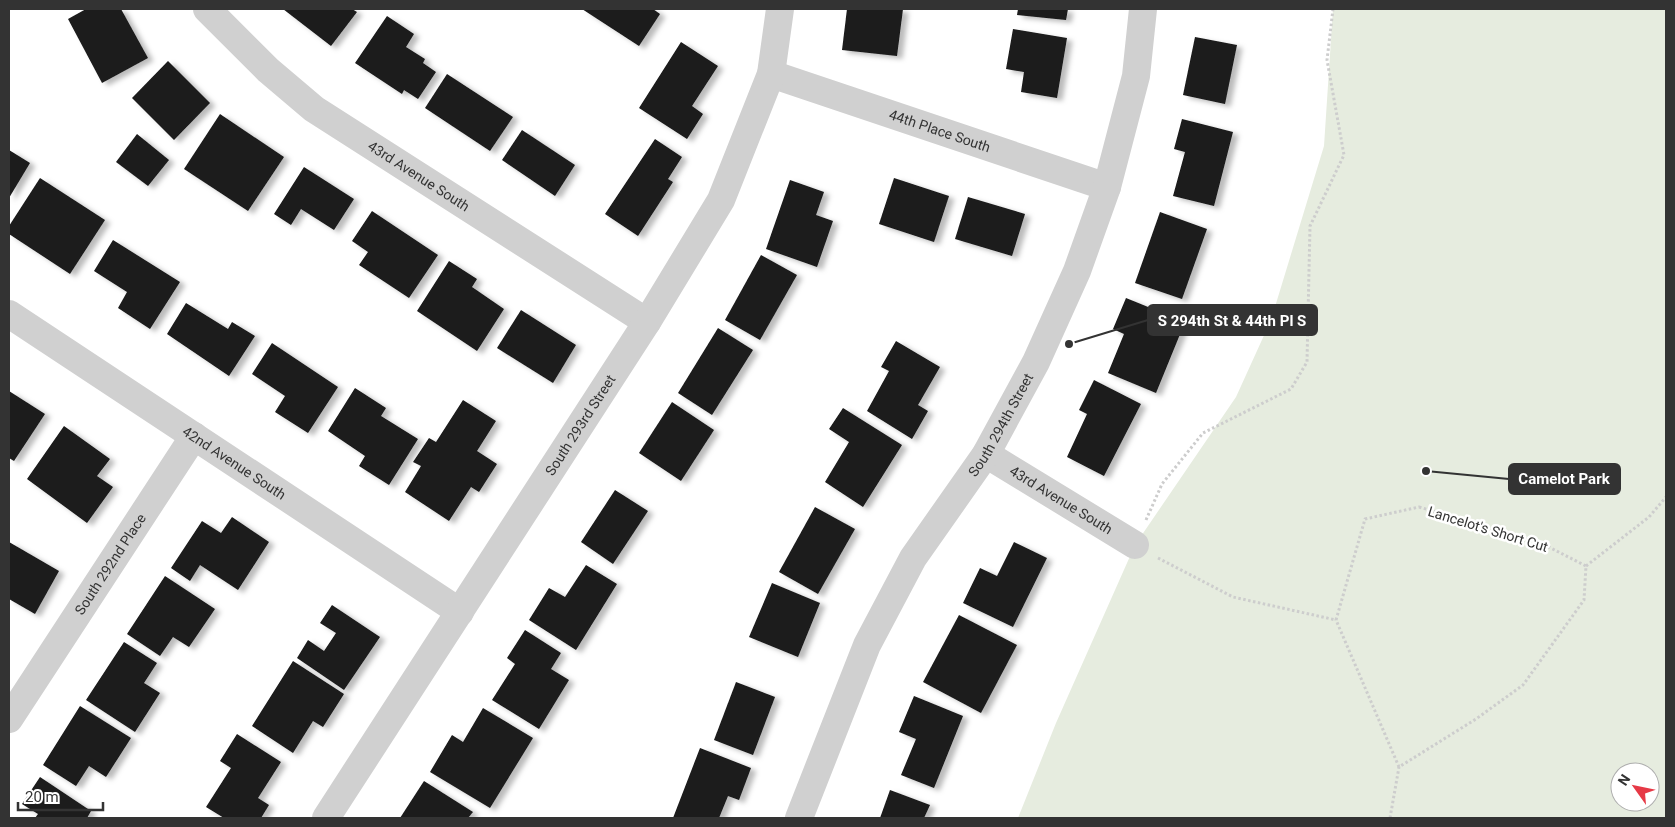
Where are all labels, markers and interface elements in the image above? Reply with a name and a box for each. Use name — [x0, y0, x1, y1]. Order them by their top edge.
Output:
street label: 44th Place South — [887, 106, 992, 155]
street label: 43rd Avenue South — [365, 138, 473, 214]
callout: S 294th St & 44th Pl S — [1148, 305, 1317, 335]
text: S 294th St & 44th Pl S — [1158, 312, 1306, 330]
street label: South 294th Street — [965, 370, 1037, 479]
street label: South 293rd Street — [542, 372, 619, 478]
street label: 42nd Avenue South — [180, 423, 289, 503]
street label: 43rd Avenue South — [1007, 462, 1115, 537]
callout: Camelot Park — [1509, 464, 1620, 494]
text: Camelot Park — [1518, 470, 1611, 488]
street label: Lancelot's Short Cut — [1426, 503, 1550, 555]
street label: South 292nd Place — [71, 511, 149, 618]
north arrow — [1610, 762, 1660, 812]
text: N — [1615, 771, 1634, 788]
scale bar — [18, 780, 102, 812]
text: 20 m — [25, 788, 59, 806]

